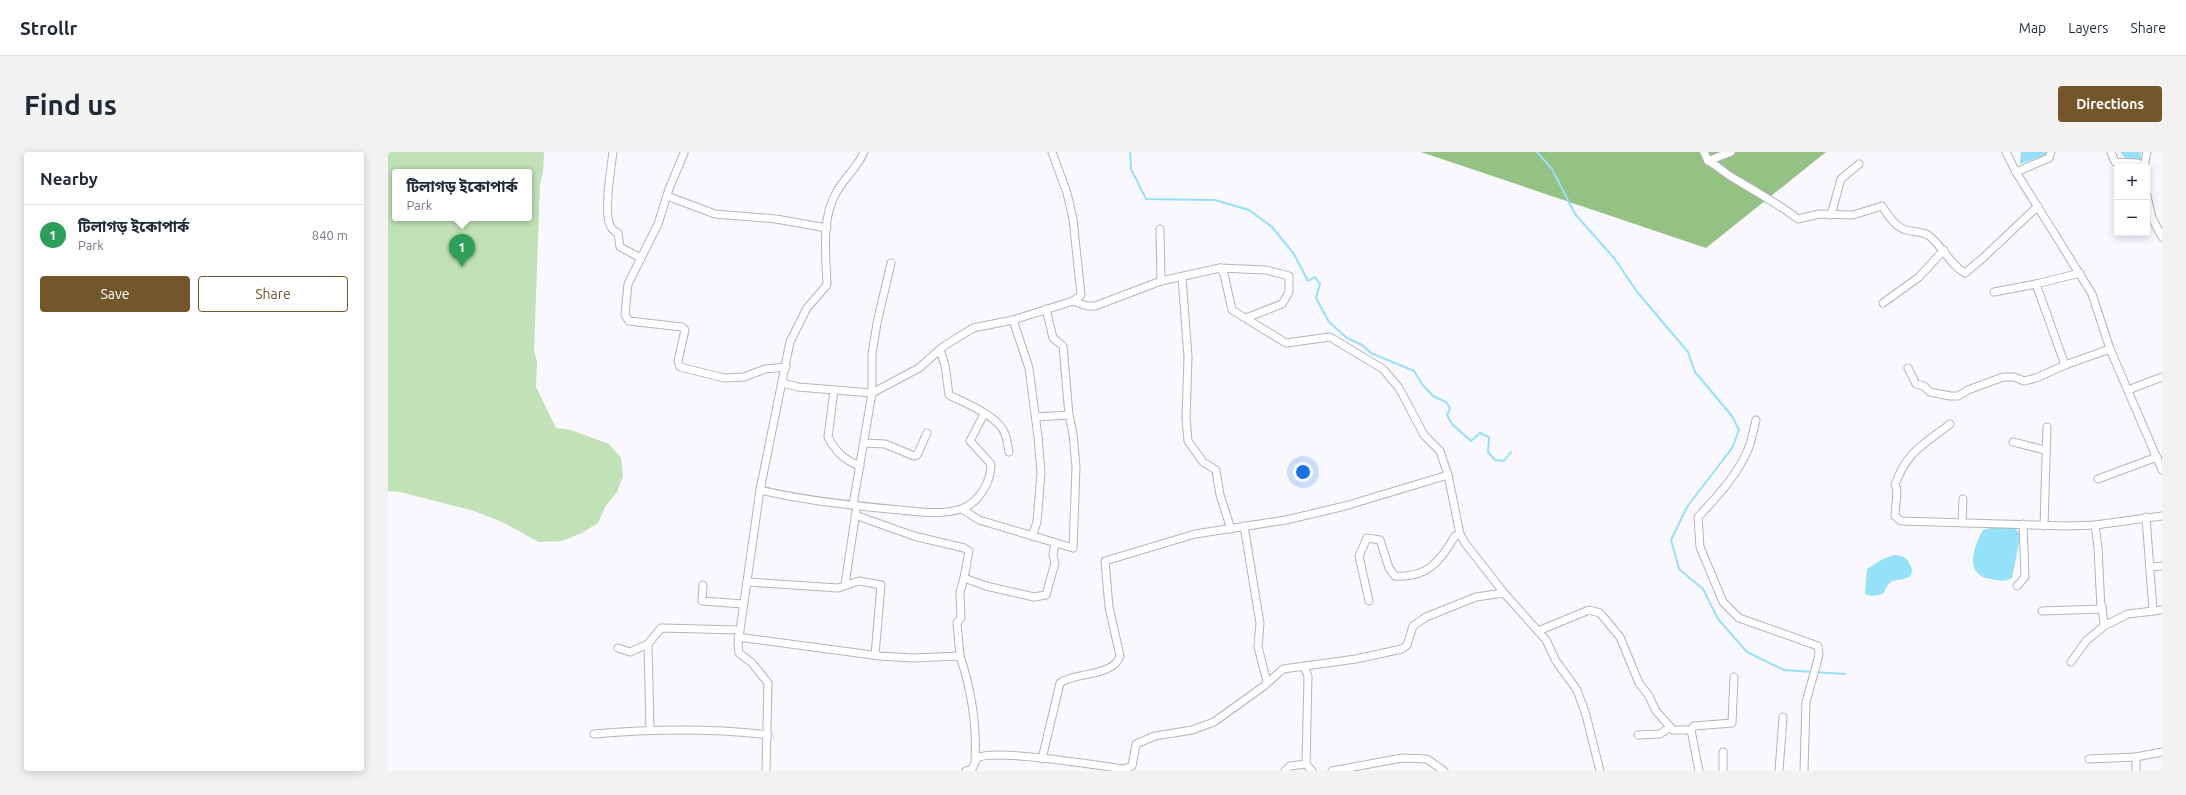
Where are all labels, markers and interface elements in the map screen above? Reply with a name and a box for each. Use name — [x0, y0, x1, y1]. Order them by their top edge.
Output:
text: Strollr — [20, 17, 77, 39]
text: Map — [2019, 20, 2046, 36]
text: Layers — [2068, 20, 2108, 36]
text: Share — [2130, 20, 2166, 36]
button: Directions — [2058, 86, 2162, 122]
text: Find us — [24, 89, 117, 120]
map controls — [2114, 164, 2150, 236]
button: + — [2114, 164, 2150, 200]
text: Nearby — [40, 169, 98, 188]
popup — [392, 169, 532, 221]
text: টিলাগড় ইকোপার্ক — [406, 178, 518, 195]
text: Park — [406, 198, 432, 212]
button: − — [2114, 200, 2150, 236]
text: টিলাগড় ইকোপার্ক — [78, 218, 189, 235]
text: 1 — [49, 228, 57, 242]
text: 840 m — [312, 228, 348, 242]
pin: 1 — [449, 234, 475, 267]
text: Park — [78, 238, 104, 252]
button: Save — [40, 276, 190, 312]
button: Share — [198, 276, 348, 312]
your location — [1293, 462, 1313, 482]

